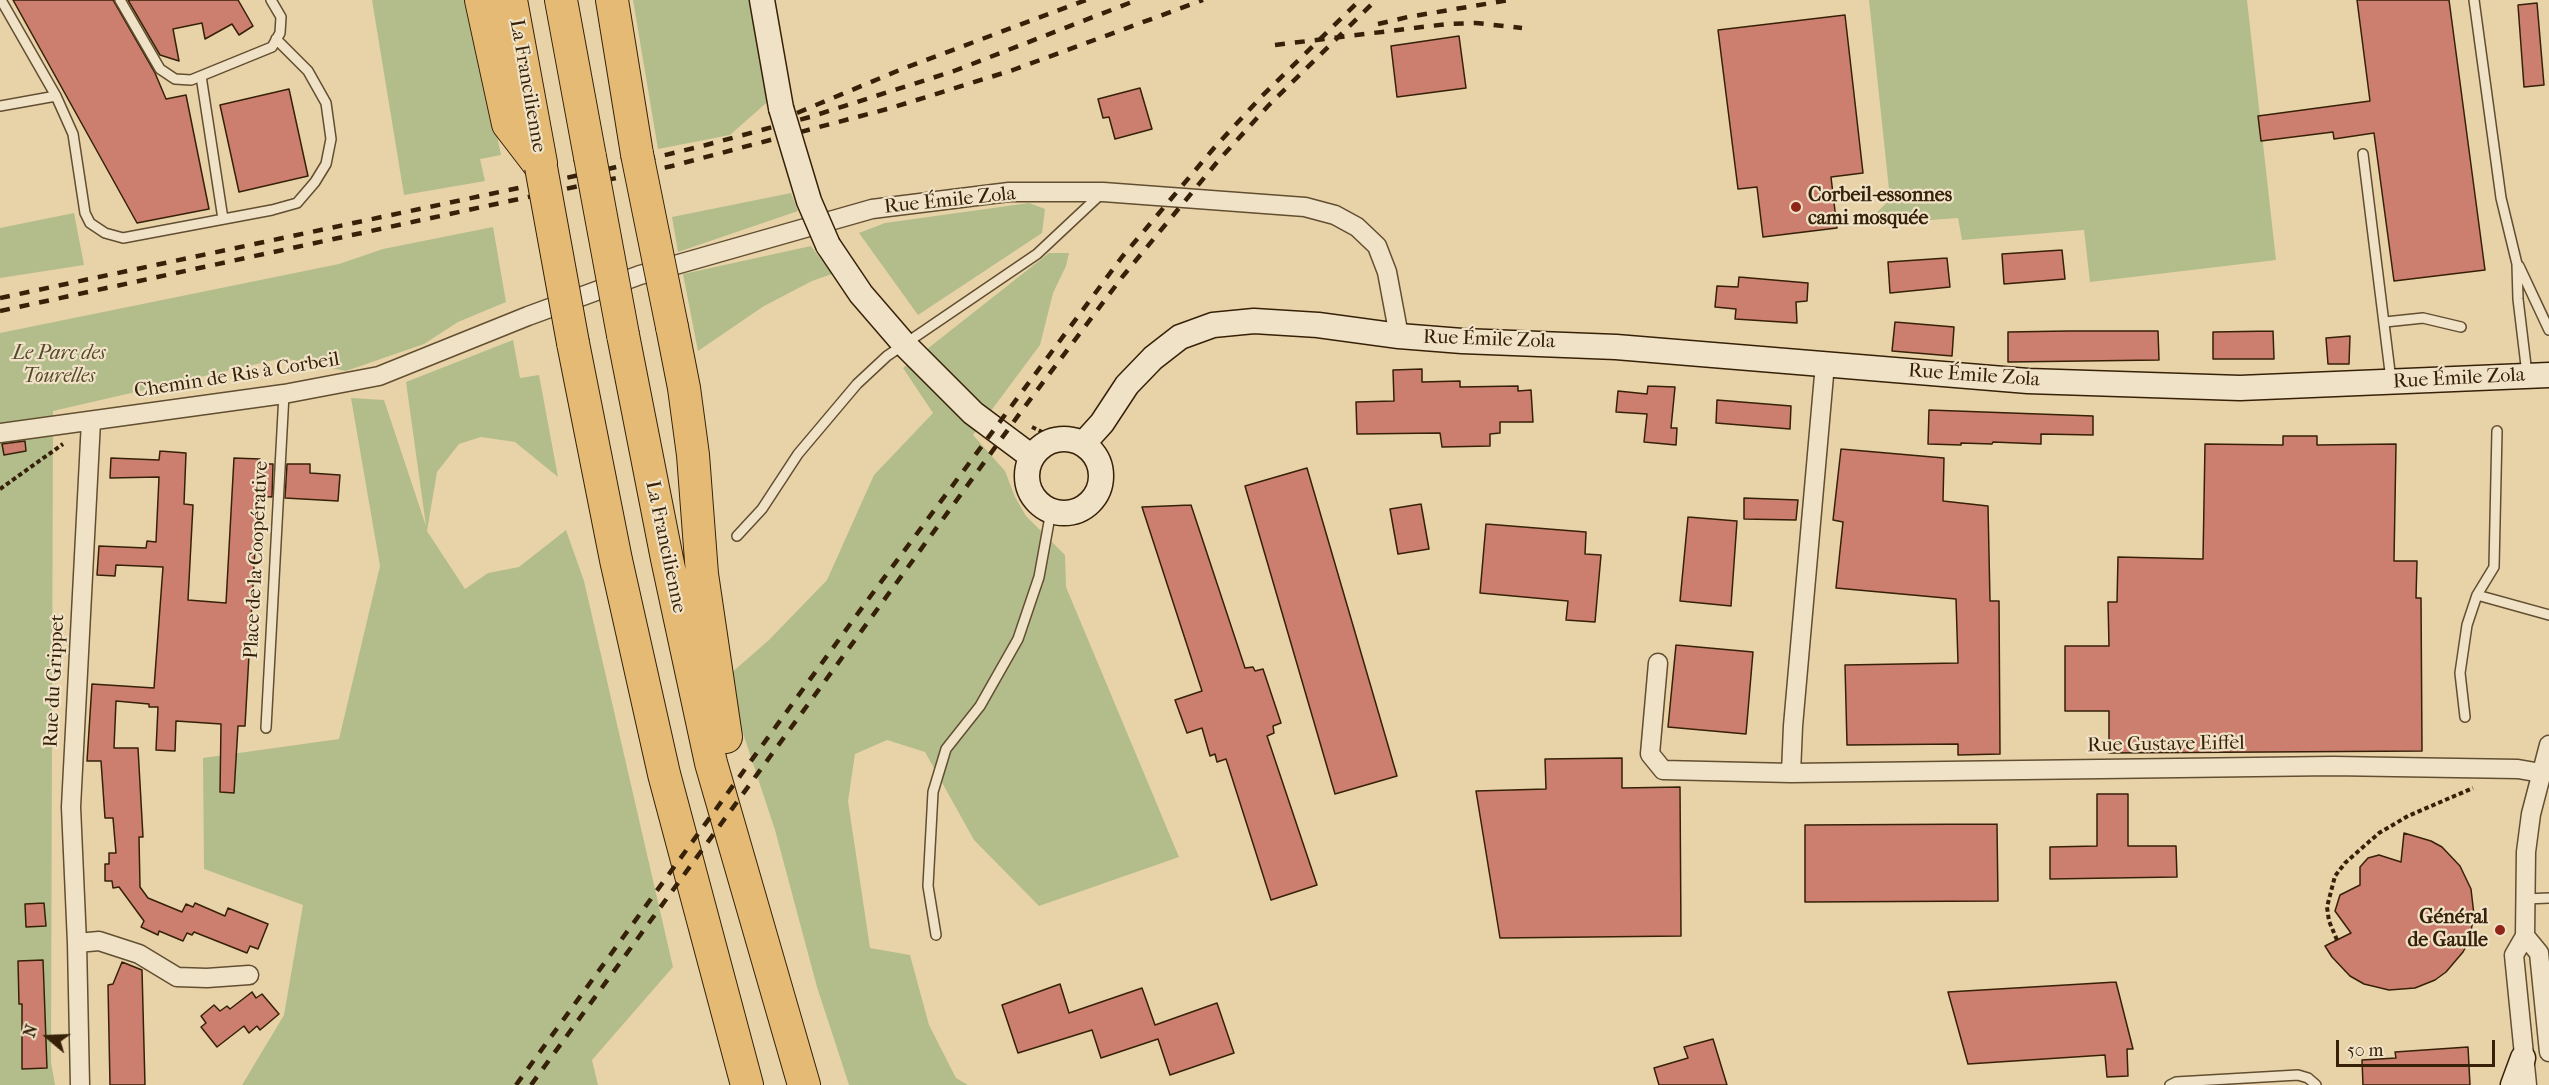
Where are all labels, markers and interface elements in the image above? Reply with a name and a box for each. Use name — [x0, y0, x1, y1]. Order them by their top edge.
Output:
street label: La Francilienne — [503, 18, 551, 154]
street label: Rue Émile Zola — [883, 182, 1017, 220]
place label: Corbeil-essonnes cami mosquée — [1808, 184, 1952, 231]
marker: Corbeil-essonnes cami mosquée — [1789, 200, 1803, 214]
street label: Rue Émile Zola — [1423, 326, 1555, 354]
park label: Le Parc des Tourelles — [12, 342, 106, 389]
street label: Chemin de Ris à Corbeil — [133, 348, 341, 404]
street label: Rue Émile Zola — [1907, 359, 2041, 393]
street label: Rue Émile Zola — [2392, 364, 2526, 394]
street label: Place de la Coopérative — [240, 460, 274, 660]
street label: La Francilienne — [639, 479, 691, 615]
street label: Rue du Grippet — [40, 614, 70, 748]
street label: Rue Gustave Eiffel — [2087, 732, 2245, 758]
place label: Général de Gaulle — [2407, 906, 2488, 953]
marker: Général de Gaulle — [2493, 923, 2507, 937]
north arrow — [18, 1007, 78, 1067]
text: N — [20, 1022, 41, 1040]
scale bar — [2339, 1028, 2498, 1066]
text: 50 m — [2347, 1040, 2383, 1061]

